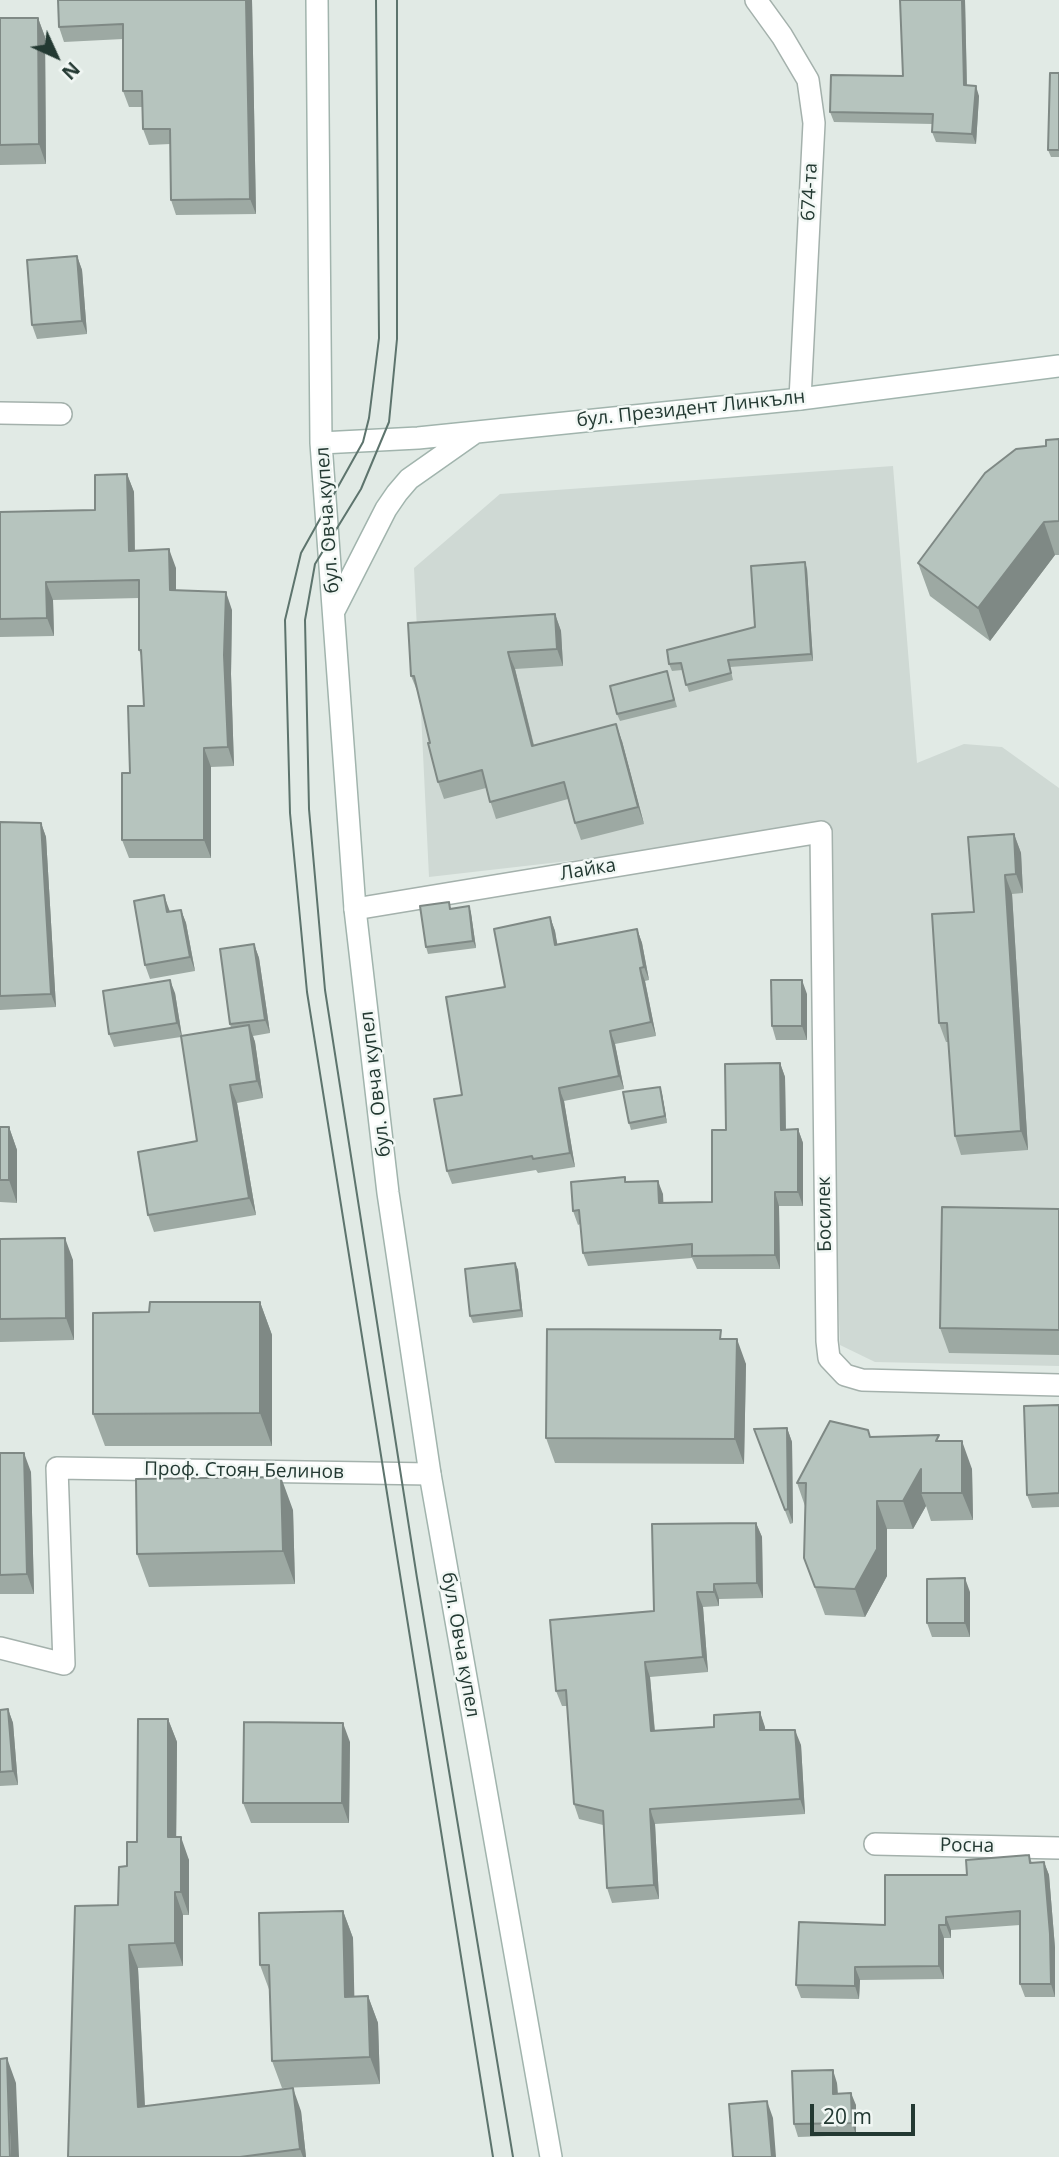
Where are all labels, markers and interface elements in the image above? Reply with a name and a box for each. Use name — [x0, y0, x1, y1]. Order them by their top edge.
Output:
north arrow — [21, 21, 91, 91]
text: N — [56, 56, 86, 85]
street label: 674-та — [797, 162, 823, 222]
street label: бул. Президент Линкълн — [576, 386, 806, 432]
street label: бул. Овча купел — [312, 446, 344, 594]
street label: Лайка — [558, 854, 618, 886]
street label: бул. Овча купел — [356, 1010, 396, 1158]
street label: Босилек — [813, 1176, 837, 1252]
street label: Проф. Стоян Белинов — [144, 1458, 344, 1484]
street label: бул. Овча купел — [436, 1571, 484, 1719]
street label: Росна — [940, 1834, 994, 1858]
scale bar — [814, 2090, 919, 2134]
text: 20 m — [823, 2102, 872, 2130]

